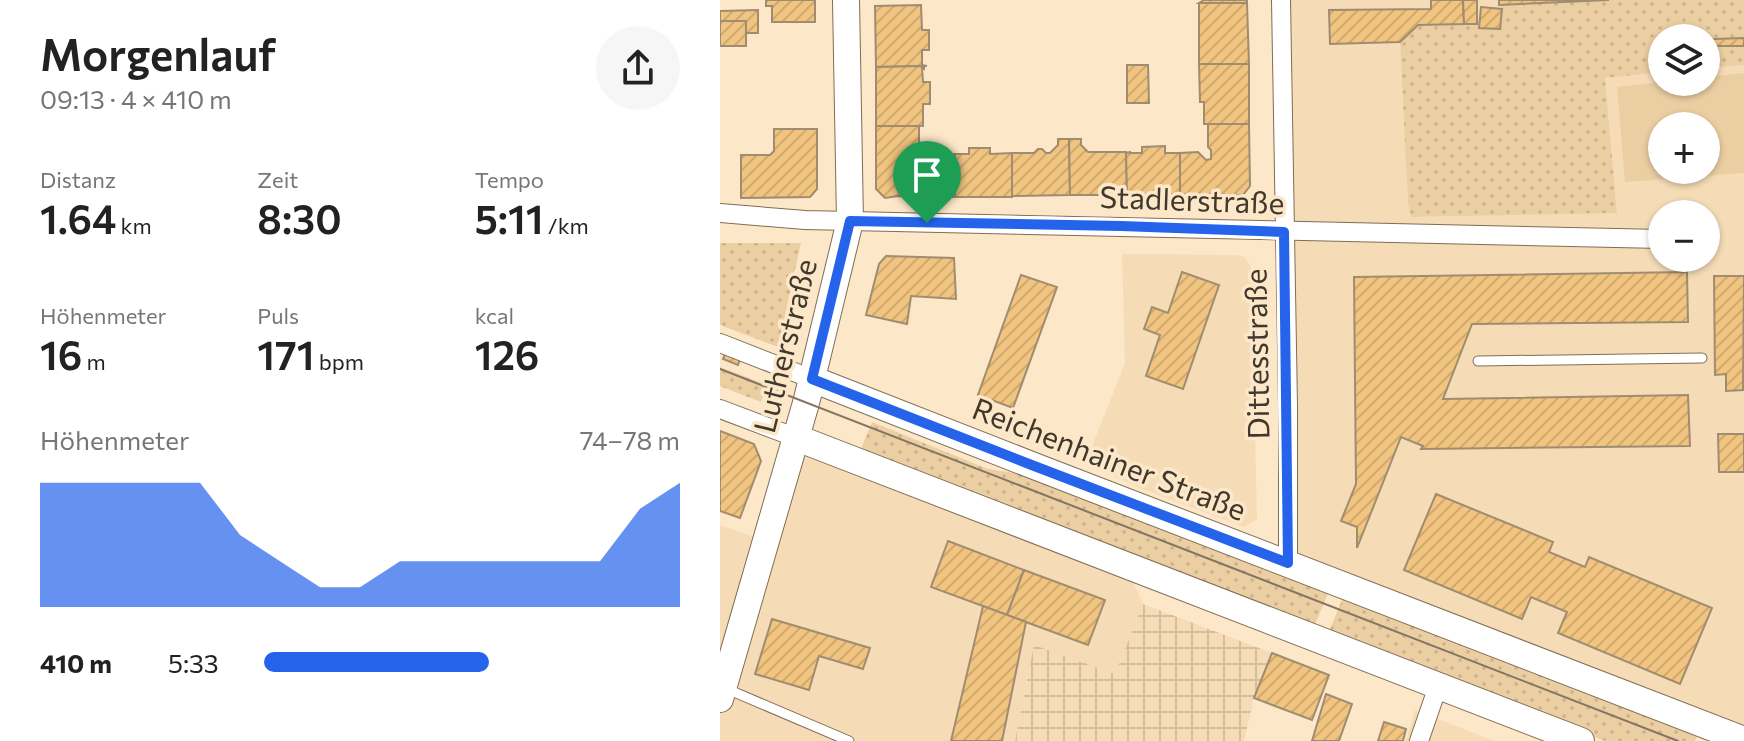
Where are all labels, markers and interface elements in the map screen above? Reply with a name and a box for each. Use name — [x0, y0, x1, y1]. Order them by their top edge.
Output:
map controls — [1648, 24, 1720, 272]
button: layers — [1648, 24, 1720, 96]
text: Morgenlauf — [40, 26, 276, 80]
button: share — [596, 26, 680, 110]
text: 09:13 · 4 × 410 m — [40, 83, 232, 114]
button: + — [1648, 112, 1720, 184]
pin — [893, 141, 961, 223]
icon: arrive — [905, 153, 949, 197]
text: Distanz — [40, 166, 116, 193]
text: Zeit — [257, 166, 298, 193]
text: Tempo — [475, 166, 544, 193]
street label: Stadlerstraße — [1099, 177, 1285, 220]
text: 1.64 — [40, 193, 116, 242]
text: 8:30 — [257, 193, 342, 242]
text: 5:11 — [475, 193, 544, 242]
button: − — [1648, 200, 1720, 272]
text: km — [116, 212, 152, 239]
text: /km — [544, 212, 589, 239]
street label: Lutherstraße — [744, 255, 823, 436]
street label: Dittesstraße — [1236, 268, 1275, 440]
text: Höhenmeter — [40, 302, 166, 329]
text: Puls — [257, 302, 299, 329]
text: kcal — [475, 302, 514, 329]
text: 16 — [40, 329, 82, 378]
text: 171 — [257, 329, 315, 378]
text: 126 — [475, 329, 539, 378]
text: m — [82, 348, 106, 375]
text: bpm — [315, 348, 364, 375]
street label: Reichenhainer Straße — [968, 388, 1252, 527]
text: Höhenmeter — [40, 424, 189, 455]
text: 74–78 m — [580, 424, 680, 455]
text: 410 m — [40, 647, 112, 678]
text: 5:33 — [168, 647, 219, 678]

